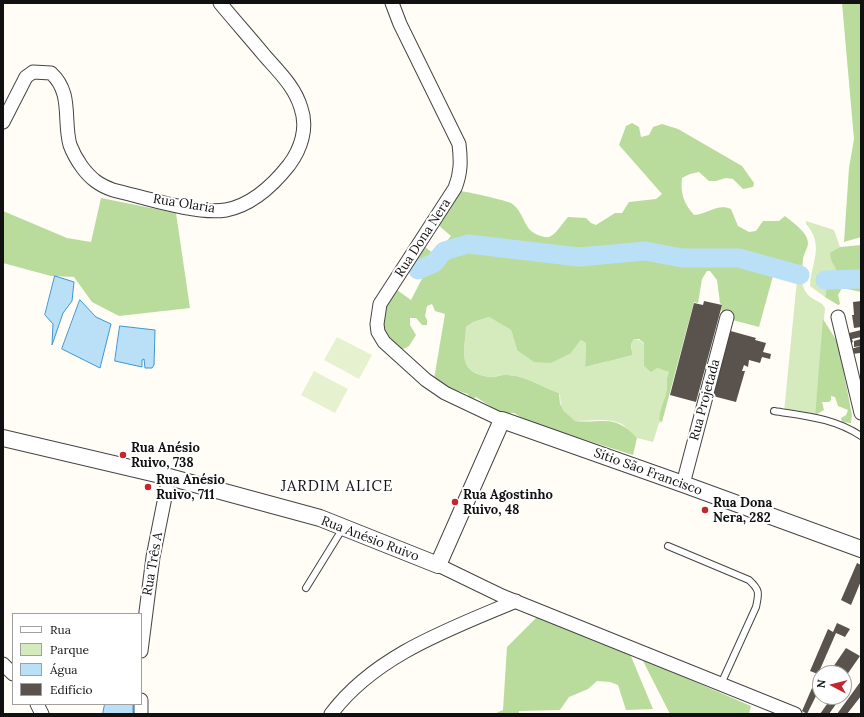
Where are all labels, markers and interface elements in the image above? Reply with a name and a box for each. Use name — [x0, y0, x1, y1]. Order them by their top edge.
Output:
street label: Rua Olaria — [152, 191, 216, 217]
street label: Rua Dona Nera — [392, 196, 454, 280]
street label: Rua Projetada — [687, 358, 723, 442]
place label: Rua Anésio Ruivo, 738 — [131, 440, 200, 471]
street label: Sítio São Francisco — [592, 445, 704, 499]
marker: Rua Anésio Ruivo, 738 — [118, 450, 128, 460]
place label: Rua Anésio Ruivo, 711 — [156, 472, 225, 503]
district label: JARDIM ALICE — [281, 478, 393, 496]
marker: Rua Anésio Ruivo, 711 — [143, 482, 153, 492]
place label: Rua Agostinho Ruivo, 48 — [463, 487, 553, 518]
place label: Rua Dona Nera, 282 — [713, 495, 772, 526]
marker: Rua Agostinho Ruivo, 48 — [450, 497, 460, 507]
marker: Rua Dona Nera, 282 — [700, 505, 710, 515]
street label: Rua Anésio Ruivo — [319, 513, 421, 565]
street label: Rua Três A — [140, 531, 166, 597]
legend — [12, 613, 142, 705]
text: Rua — [50, 622, 71, 637]
text: Parque — [50, 642, 89, 657]
text: Água — [50, 662, 78, 677]
north arrow — [812, 665, 852, 705]
text: N — [814, 679, 829, 689]
text: Edifício — [50, 682, 93, 697]

